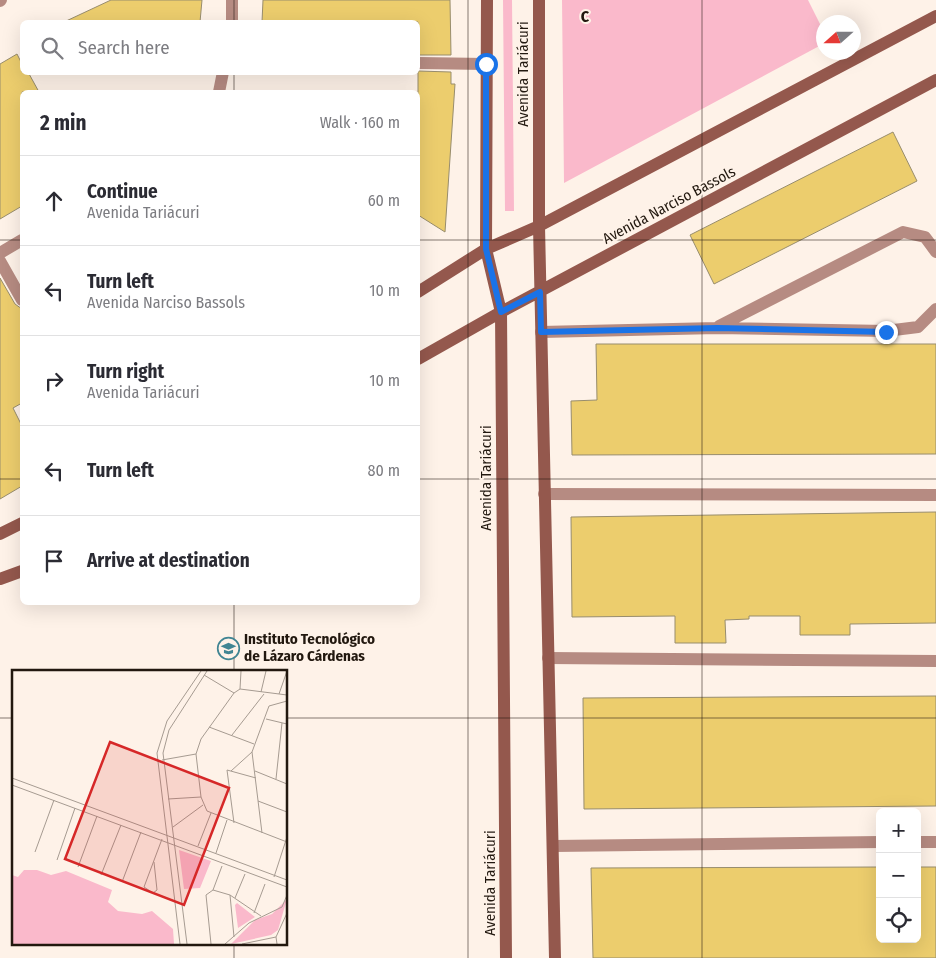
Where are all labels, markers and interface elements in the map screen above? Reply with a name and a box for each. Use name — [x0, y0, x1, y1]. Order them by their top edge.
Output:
text: C — [581, 7, 590, 26]
north arrow — [816, 15, 861, 60]
search box — [20, 20, 420, 75]
street label: Avenida Tariácuri — [514, 21, 532, 127]
icon: search — [38, 34, 66, 62]
text: Search here — [78, 36, 170, 59]
route start — [475, 53, 498, 76]
text: 2 min — [40, 110, 87, 136]
text: Walk · 160 m — [320, 113, 400, 132]
street label: Avenida Narciso Bassols — [599, 162, 739, 248]
text: Continue — [87, 180, 158, 203]
icon: ahead — [40, 187, 68, 215]
text: 60 m — [368, 191, 400, 210]
text: Avenida Tariácuri — [87, 203, 200, 222]
text: Turn left — [87, 270, 154, 293]
icon: left — [40, 277, 68, 305]
text: 10 m — [369, 281, 400, 300]
text: Avenida Narciso Bassols — [87, 293, 245, 312]
route end — [875, 321, 898, 344]
text: Turn right — [87, 360, 164, 383]
icon: right — [40, 367, 68, 395]
text: 10 m — [369, 371, 400, 390]
text: Avenida Tariácuri — [87, 383, 200, 402]
street label: Avenida Tariácuri — [477, 425, 495, 531]
icon: left — [40, 457, 68, 485]
text: Turn left — [87, 459, 154, 482]
text: 80 m — [368, 461, 400, 480]
icon: arrive — [40, 547, 68, 575]
text: Arrive at destination — [87, 549, 250, 572]
place label: Instituto Tecnológico de Lázaro Cárdenas — [244, 630, 375, 665]
school or university icon: Instituto Tecnológico de Lázaro Cárdenas — [216, 636, 240, 660]
inset map — [12, 670, 288, 946]
map controls — [876, 808, 921, 943]
button: + — [876, 808, 921, 853]
street label: Avenida Tariácuri — [481, 830, 499, 936]
button: − — [876, 853, 921, 898]
button: locate — [876, 898, 921, 943]

